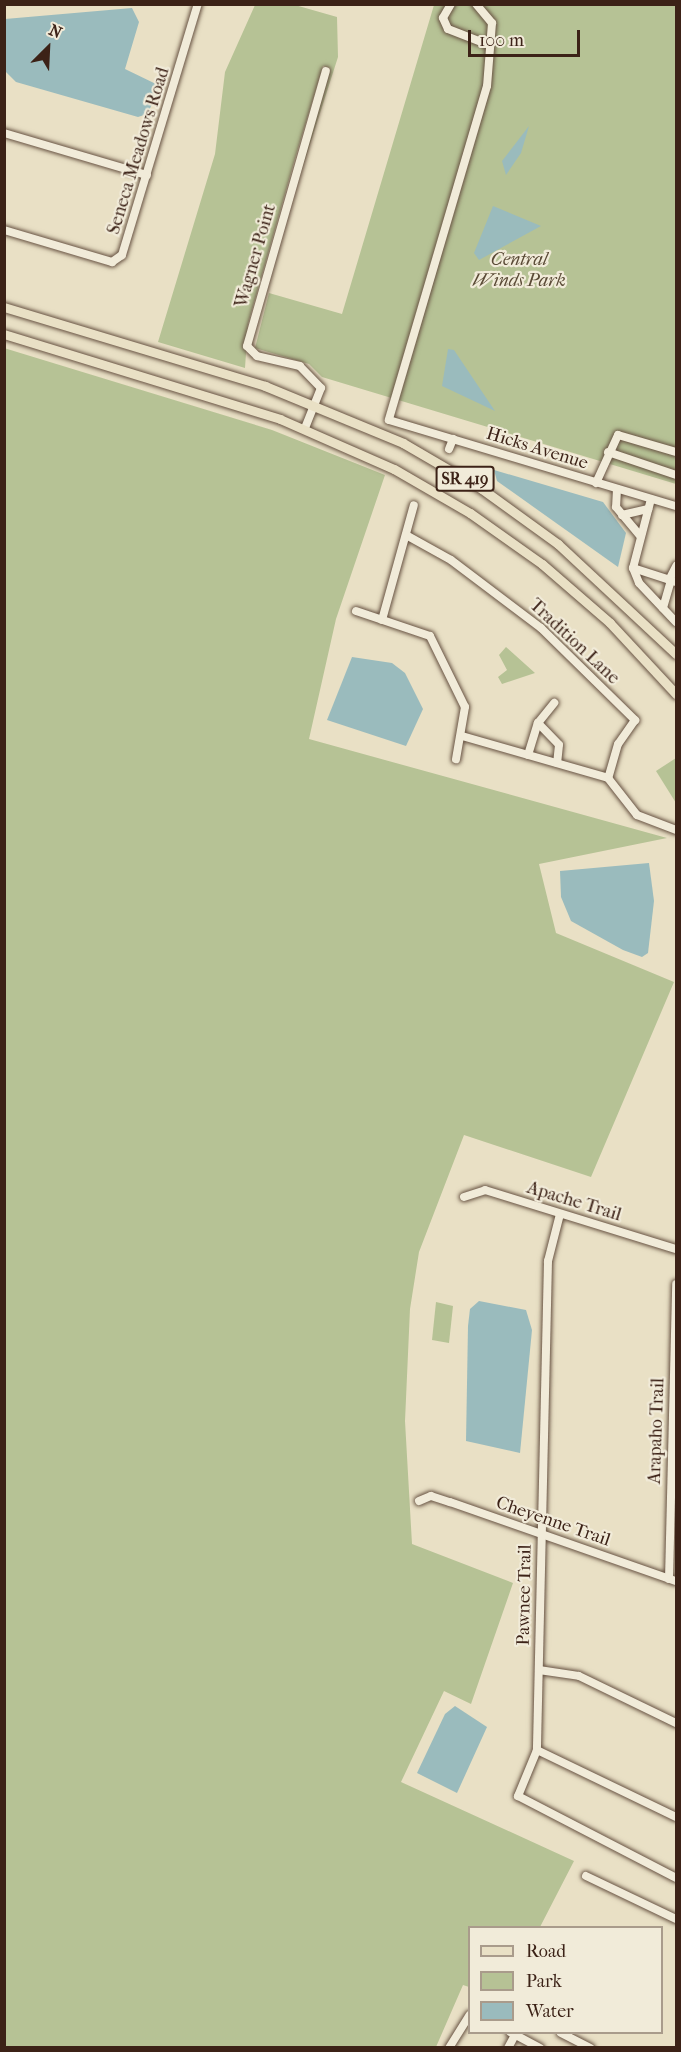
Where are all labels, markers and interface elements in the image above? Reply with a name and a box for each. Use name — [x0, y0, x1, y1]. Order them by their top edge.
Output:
north arrow — [18, 18, 78, 78]
scale bar — [471, 18, 584, 56]
text: N — [46, 20, 65, 42]
text: 100 m — [479, 30, 524, 51]
street label: Seneca Meadows Road — [103, 65, 175, 237]
street label: Wagner Point — [231, 202, 281, 310]
park label: Central Winds Park — [472, 250, 566, 292]
street label: Hicks Avenue — [484, 423, 590, 475]
road number: SR 419 — [435, 466, 495, 492]
street label: Tradition Lane — [524, 595, 624, 689]
street label: Apache Trail — [524, 1177, 624, 1227]
street label: Arapaho Trail — [644, 1378, 670, 1484]
street label: Cheyenne Trail — [493, 1492, 613, 1552]
street label: Pawnee Trail — [513, 1544, 537, 1646]
legend — [468, 1926, 663, 2034]
text: Road — [526, 1941, 566, 1962]
text: Park — [526, 1971, 562, 1992]
text: Water — [526, 2001, 574, 2022]

